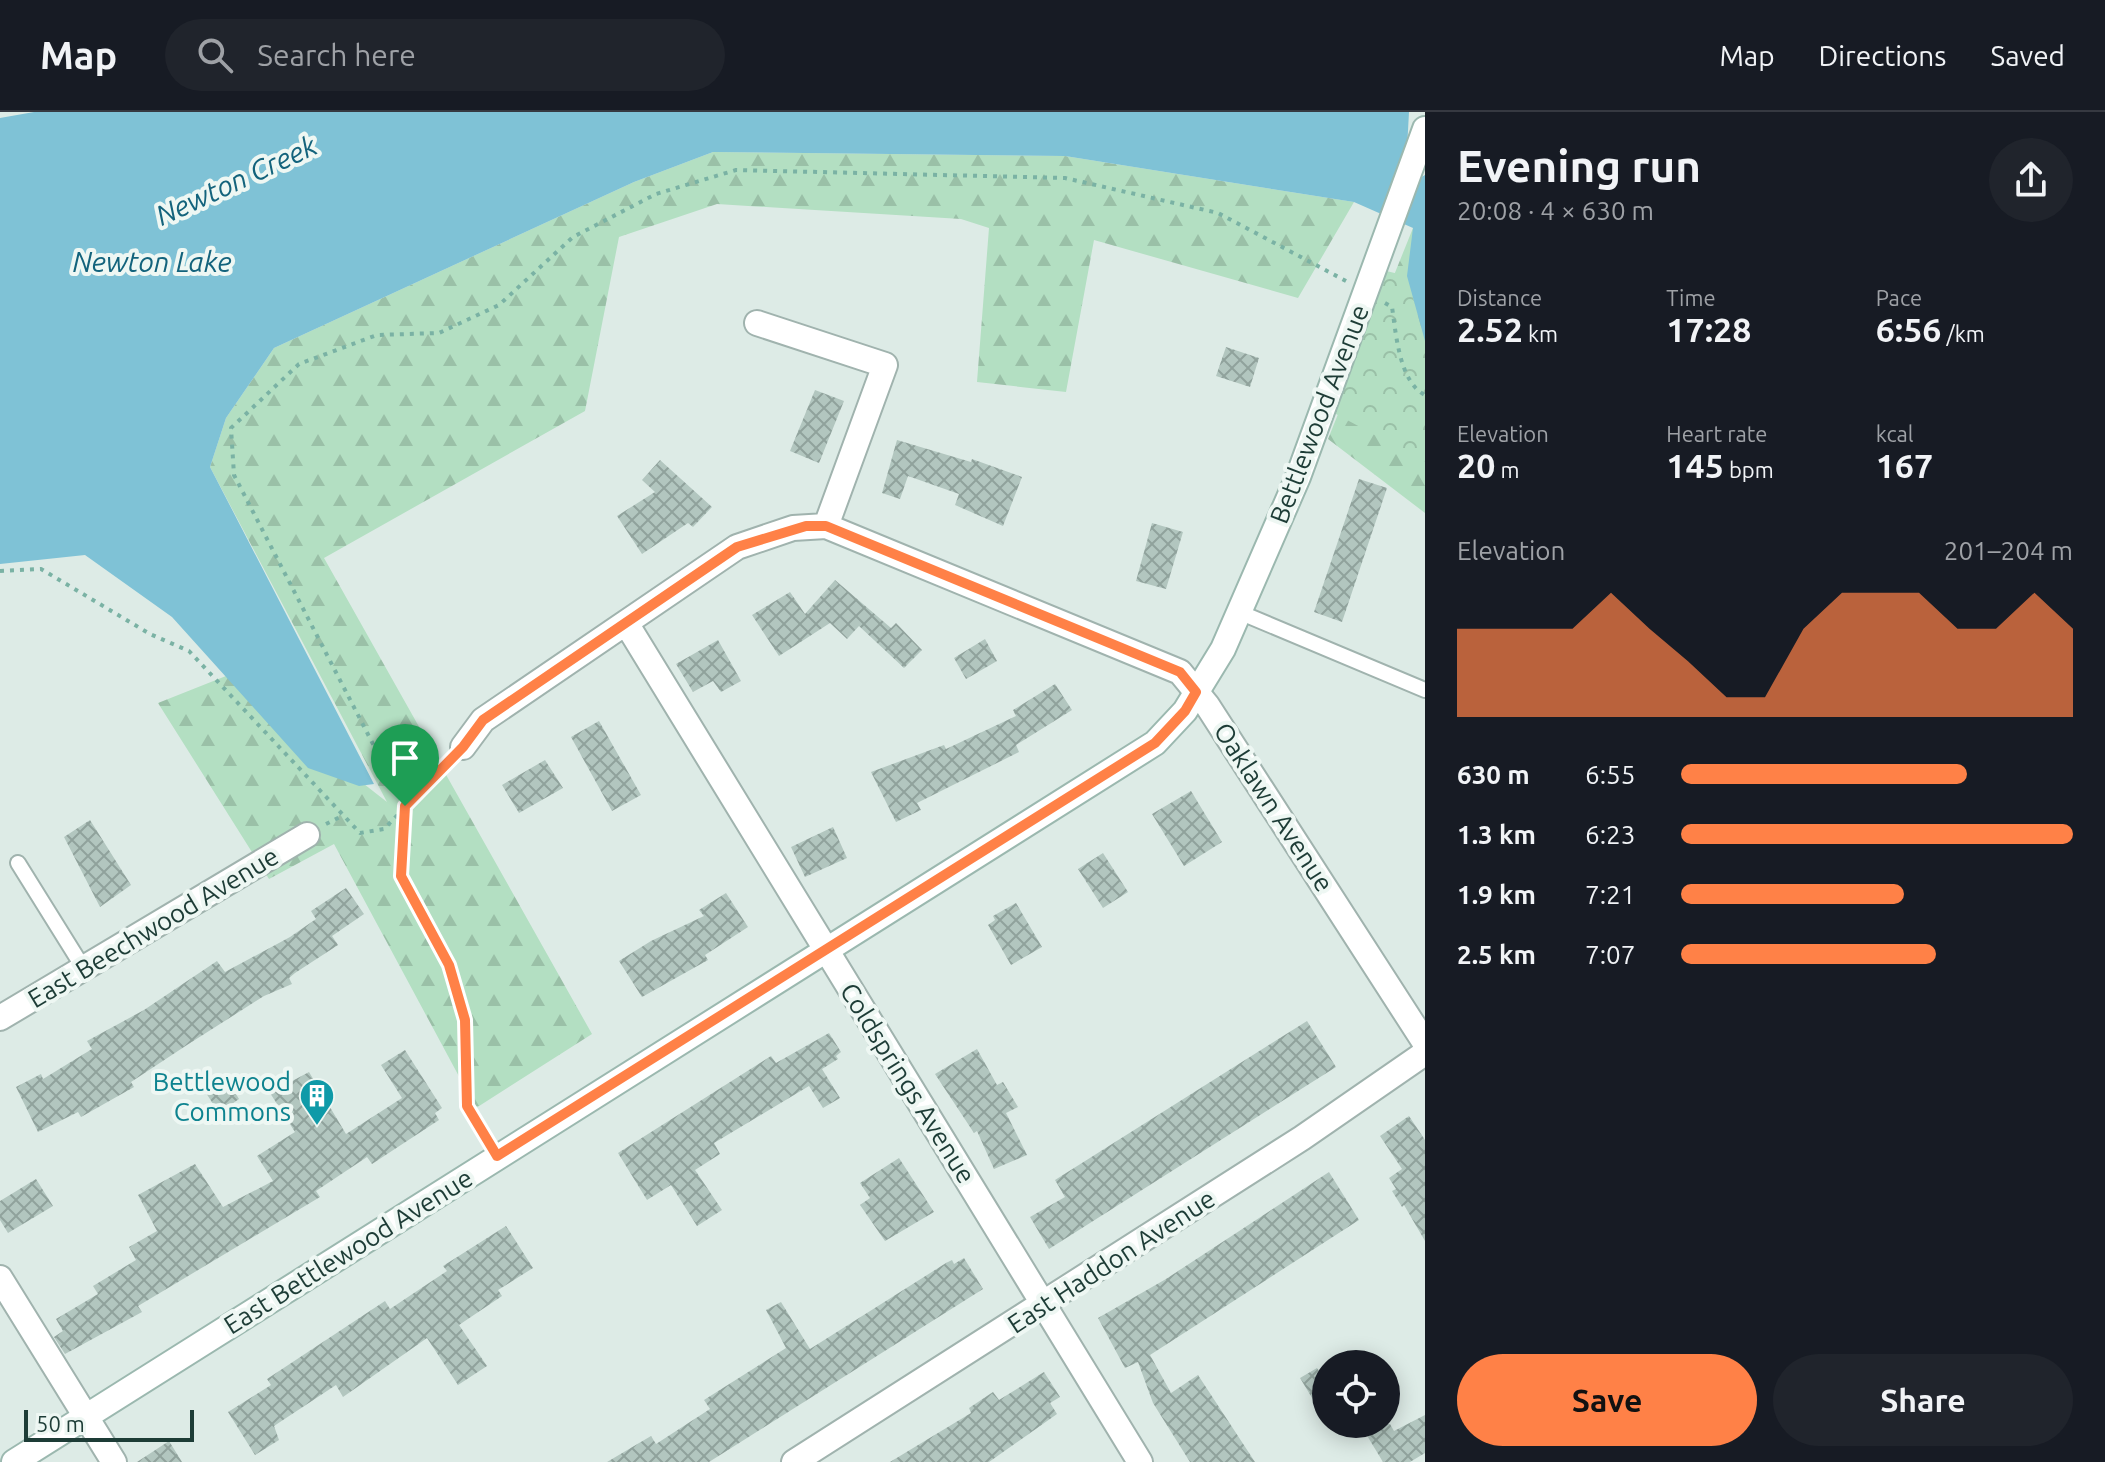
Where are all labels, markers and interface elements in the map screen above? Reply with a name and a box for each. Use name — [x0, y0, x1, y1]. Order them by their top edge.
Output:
search box — [165, 19, 725, 91]
icon: search — [193, 33, 237, 77]
text: Map — [40, 34, 117, 76]
text: Search here — [257, 38, 416, 72]
text: Map — [1719, 40, 1775, 71]
text: Directions — [1819, 40, 1946, 71]
text: Saved — [1990, 40, 2065, 71]
water label: Newton Creek — [151, 129, 322, 231]
button: share — [1989, 138, 2073, 222]
text: Evening run — [1457, 141, 1701, 190]
text: 20:08 · 4 × 630 m — [1457, 196, 1654, 225]
water label: Newton Lake — [72, 246, 232, 277]
text: Distance — [1457, 285, 1542, 310]
text: Time — [1666, 285, 1716, 310]
text: Pace — [1876, 285, 1922, 310]
street label: Bettlewood Avenue — [1264, 301, 1374, 527]
text: 2.52 — [1457, 310, 1523, 348]
text: 17:28 — [1666, 310, 1751, 348]
text: 6:56 — [1876, 310, 1942, 348]
text: km — [1523, 321, 1558, 346]
text: /km — [1942, 321, 1985, 346]
text: Elevation — [1457, 421, 1549, 446]
text: Heart rate — [1666, 421, 1768, 446]
text: kcal — [1876, 421, 1914, 446]
text: 20 — [1457, 446, 1495, 484]
text: 145 — [1666, 446, 1724, 484]
text: 167 — [1876, 446, 1933, 484]
text: m — [1495, 457, 1519, 482]
text: bpm — [1724, 457, 1774, 482]
text: Elevation — [1457, 536, 1565, 565]
text: 201–204 m — [1944, 536, 2073, 565]
street label: Oaklawn Avenue — [1209, 717, 1339, 897]
pin — [371, 724, 439, 806]
icon: arrive — [383, 736, 427, 780]
text: 630 m — [1457, 760, 1530, 789]
text: 6:55 — [1585, 760, 1635, 789]
text: 1.3 km — [1457, 820, 1536, 849]
text: 6:23 — [1585, 820, 1635, 849]
street label: East Beechwood Avenue — [23, 841, 283, 1013]
text: 1.9 km — [1457, 880, 1536, 909]
text: 7:21 — [1585, 880, 1635, 909]
text: 2.5 km — [1457, 940, 1536, 969]
text: 7:07 — [1585, 940, 1635, 969]
street label: Coldsprings Avenue — [835, 978, 981, 1188]
place label: Bettlewood Commons — [153, 1067, 291, 1126]
building icon: Bettlewood Commons — [298, 1077, 336, 1127]
street label: East Bettlewood Avenue — [219, 1163, 477, 1339]
street label: East Haddon Avenue — [1002, 1183, 1220, 1339]
map controls — [1312, 1350, 1400, 1438]
button: locate — [1312, 1350, 1400, 1438]
button: Save — [1457, 1354, 1757, 1446]
button: Share — [1773, 1354, 2073, 1446]
scale bar — [24, 1406, 194, 1442]
text: 50 m — [36, 1411, 85, 1436]

